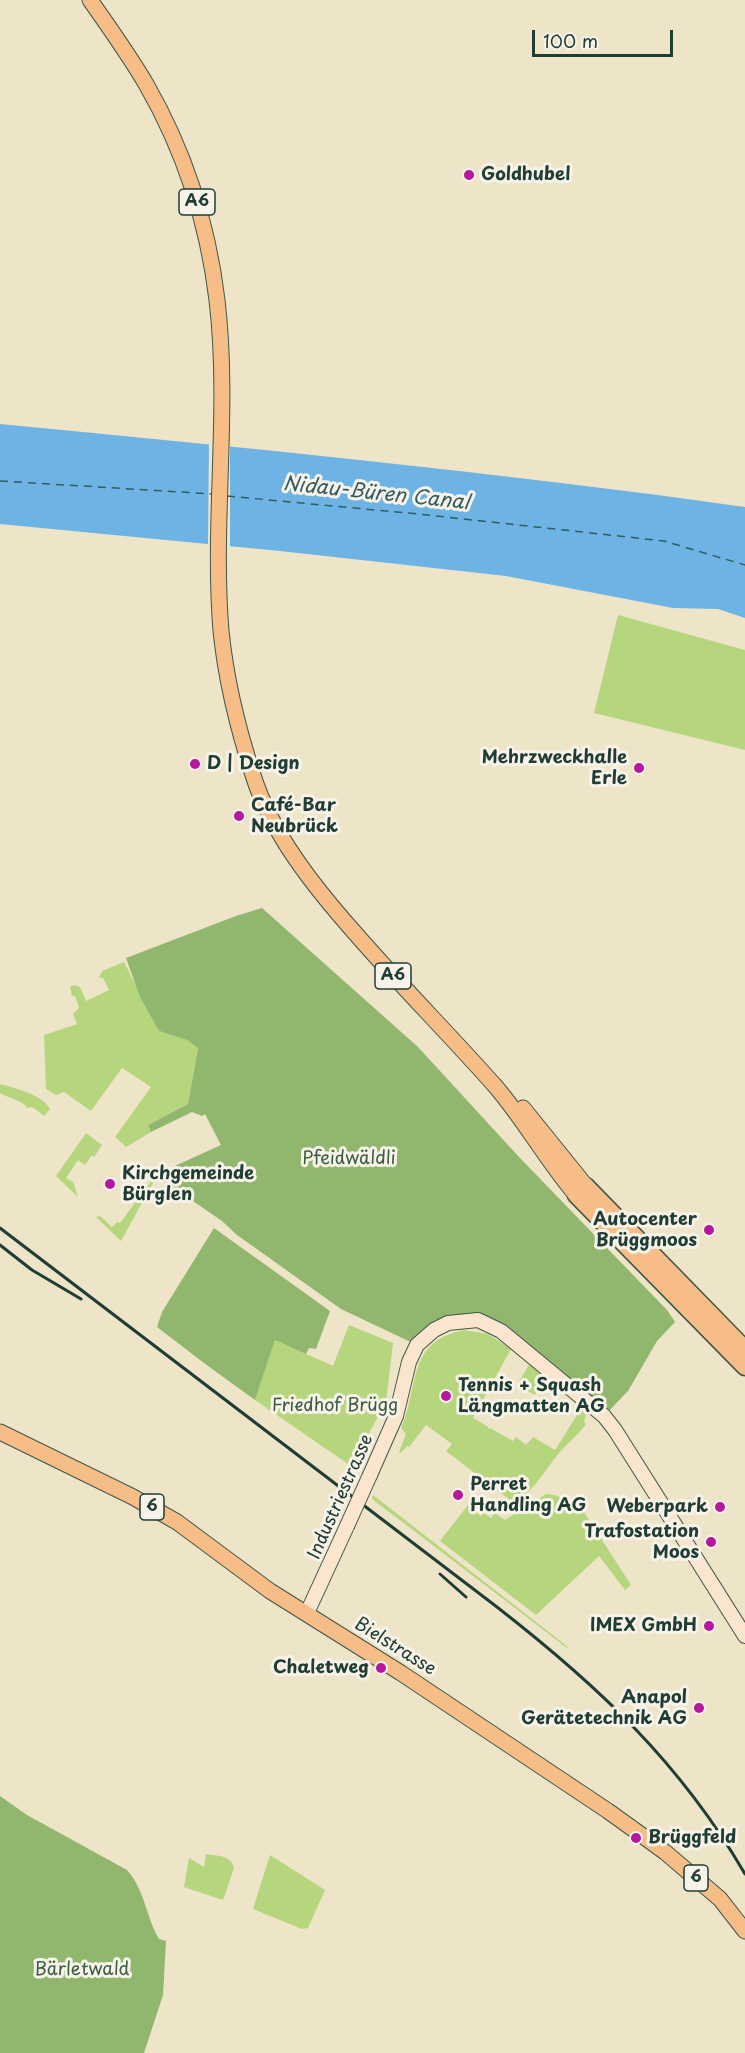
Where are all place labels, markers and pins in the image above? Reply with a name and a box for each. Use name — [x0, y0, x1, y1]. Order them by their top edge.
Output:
place label: Goldhubel — [481, 164, 570, 186]
marker: Goldhubel — [462, 168, 476, 182]
place label: Mehrzweckhalle Erle — [482, 747, 627, 789]
place label: D | Design — [207, 753, 300, 775]
marker: D | Design — [188, 757, 202, 771]
marker: Mehrzweckhalle Erle — [632, 761, 646, 775]
place label: Café-Bar Neubrück — [251, 795, 338, 838]
marker: Café-Bar Neubrück — [232, 809, 246, 823]
place label: Kirchgemeinde Bürglen — [122, 1163, 254, 1206]
marker: Kirchgemeinde Bürglen — [103, 1177, 117, 1191]
place label: Autocenter Brüggmoos — [593, 1209, 697, 1252]
marker: Autocenter Brüggmoos — [702, 1223, 716, 1237]
place label: Tennis + Squash Längmatten AG — [458, 1375, 605, 1418]
marker: Tennis + Squash Längmatten AG — [439, 1389, 453, 1403]
place label: Perret Handling AG — [470, 1474, 586, 1516]
marker: Perret Handling AG — [451, 1488, 465, 1502]
place label: Weberpark — [606, 1496, 708, 1518]
marker: Weberpark — [713, 1500, 727, 1514]
place label: Trafostation Moos — [584, 1521, 699, 1564]
marker: Trafostation Moos — [704, 1535, 718, 1549]
place label: IMEX GmbH — [590, 1615, 697, 1637]
marker: IMEX GmbH — [702, 1619, 716, 1633]
place label: Chaletweg — [273, 1657, 369, 1679]
marker: Chaletweg — [374, 1661, 388, 1675]
place label: Anapol Gerätetechnik AG — [521, 1687, 687, 1730]
marker: Anapol Gerätetechnik AG — [692, 1701, 706, 1715]
place label: Brüggfeld — [648, 1827, 736, 1849]
marker: Brüggfeld — [629, 1831, 643, 1845]

